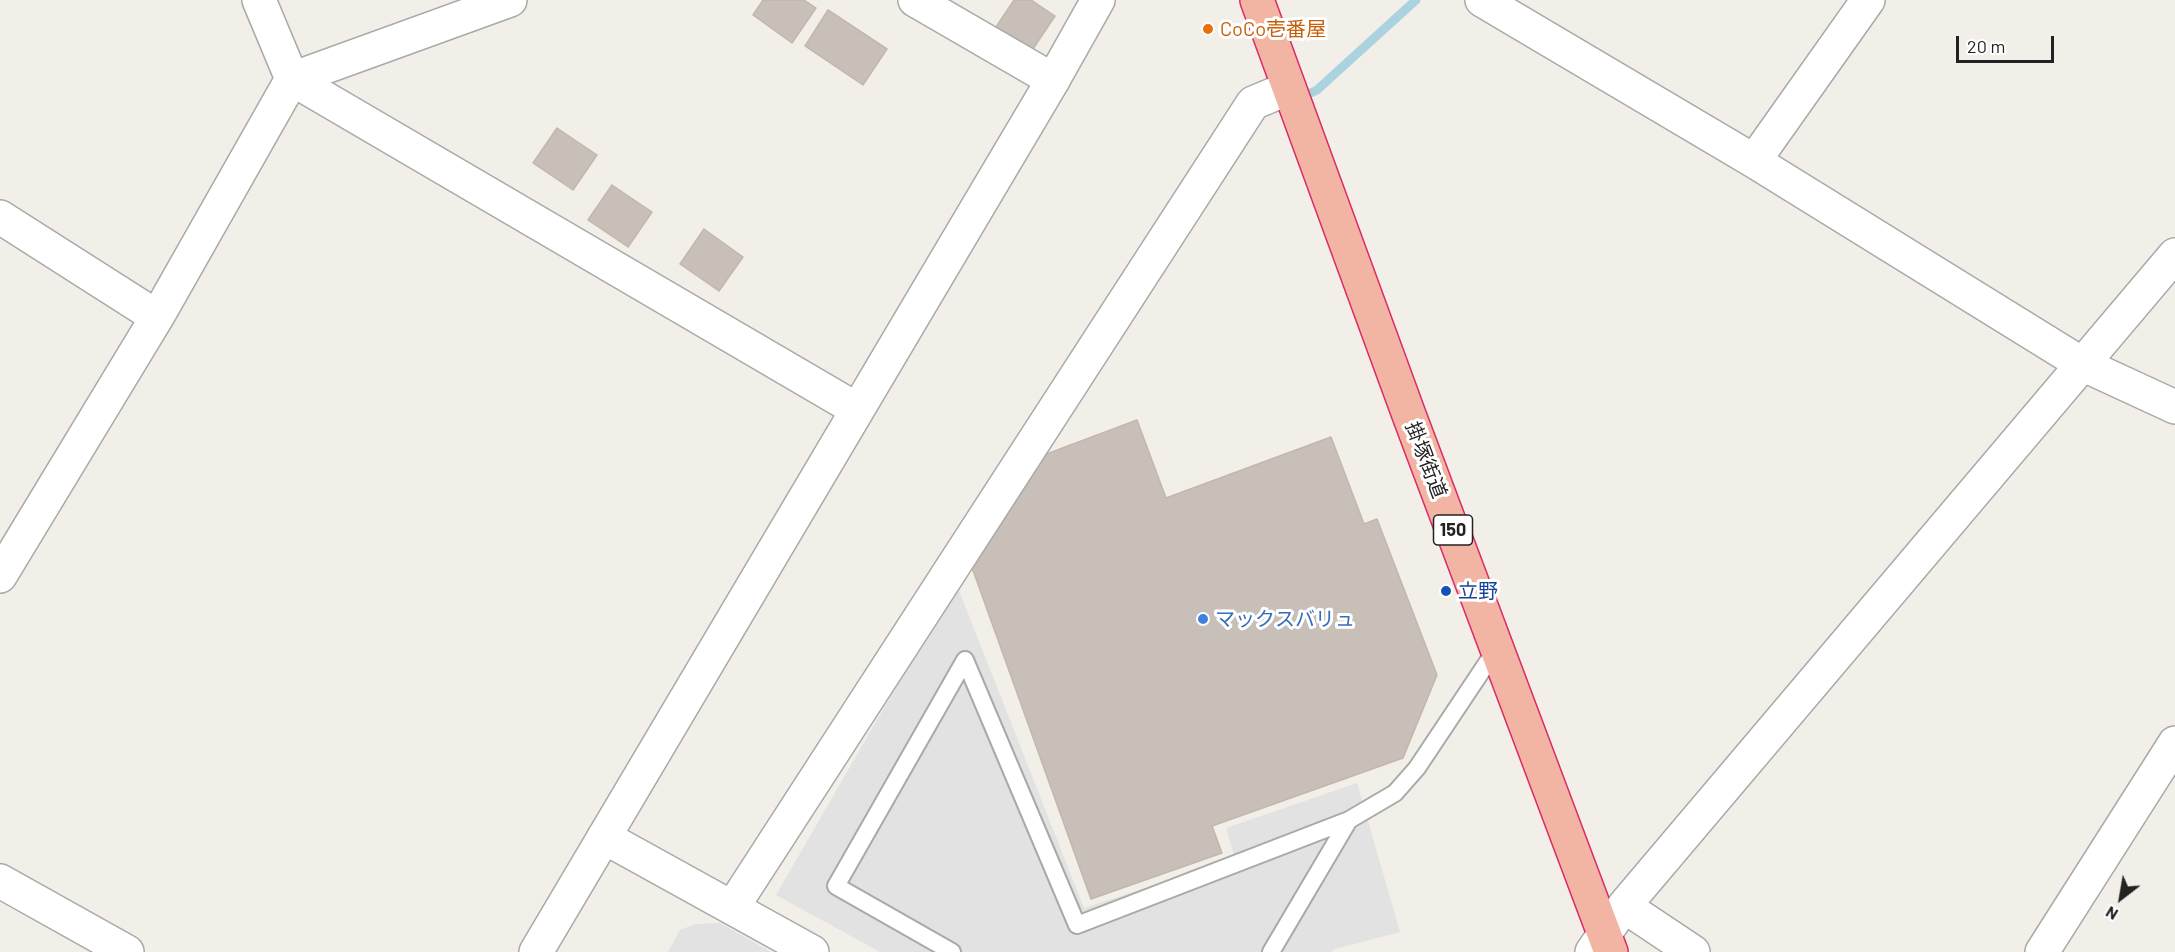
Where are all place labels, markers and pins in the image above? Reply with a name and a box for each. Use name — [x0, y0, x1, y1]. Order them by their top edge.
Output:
place label: CoCo壱番屋 — [1220, 17, 1326, 41]
marker: CoCo壱番屋 — [1201, 22, 1215, 36]
place label: 立野 — [1458, 579, 1498, 603]
marker: 立野 — [1439, 584, 1453, 598]
place label: マックスバリュ — [1215, 607, 1355, 631]
marker: マックスバリュ — [1196, 612, 1210, 626]

